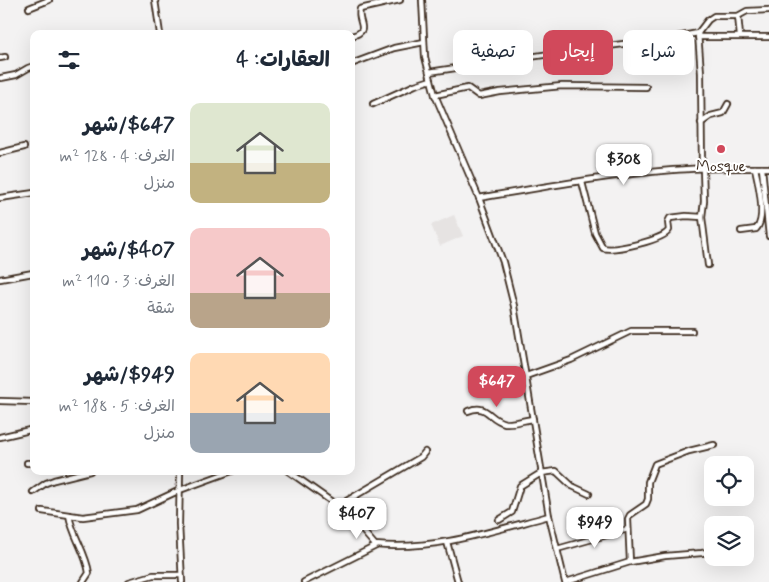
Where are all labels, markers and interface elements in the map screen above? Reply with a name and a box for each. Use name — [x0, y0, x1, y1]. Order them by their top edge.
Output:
chip: تصفية — [453, 30, 533, 75]
chip: إيجار — [543, 30, 613, 75]
chip: شراء — [623, 30, 694, 75]
icon: filters — [55, 46, 83, 74]
text: العقارات: 4 — [236, 46, 330, 74]
text: $647/شهر — [83, 111, 175, 139]
icon: home — [230, 123, 290, 183]
marker: Mosque — [715, 143, 727, 155]
pin: $308 — [594, 144, 654, 186]
text: الغرف: 4 · 128 m² — [59, 146, 175, 167]
text: $308 — [607, 149, 641, 170]
place label: Mosque — [696, 156, 747, 177]
text: منزل — [143, 173, 175, 194]
text: $407/شهر — [83, 236, 175, 264]
icon: home — [230, 248, 290, 308]
text: الغرف: 3 · 110 m² — [62, 271, 175, 292]
text: شقة — [147, 298, 175, 319]
text: $949/شهر — [84, 361, 175, 389]
pin: $647 — [467, 366, 527, 408]
text: $647 — [479, 371, 515, 392]
icon: home — [230, 373, 290, 433]
text: الغرف: 5 · 188 m² — [59, 396, 175, 417]
text: منزل — [143, 423, 175, 444]
map controls — [704, 456, 754, 566]
button: locate — [704, 456, 754, 506]
pin: $407 — [327, 498, 387, 540]
text: $407 — [339, 503, 375, 524]
pin: $949 — [565, 506, 625, 549]
text: $949 — [577, 512, 613, 533]
button: layers — [704, 516, 754, 566]

